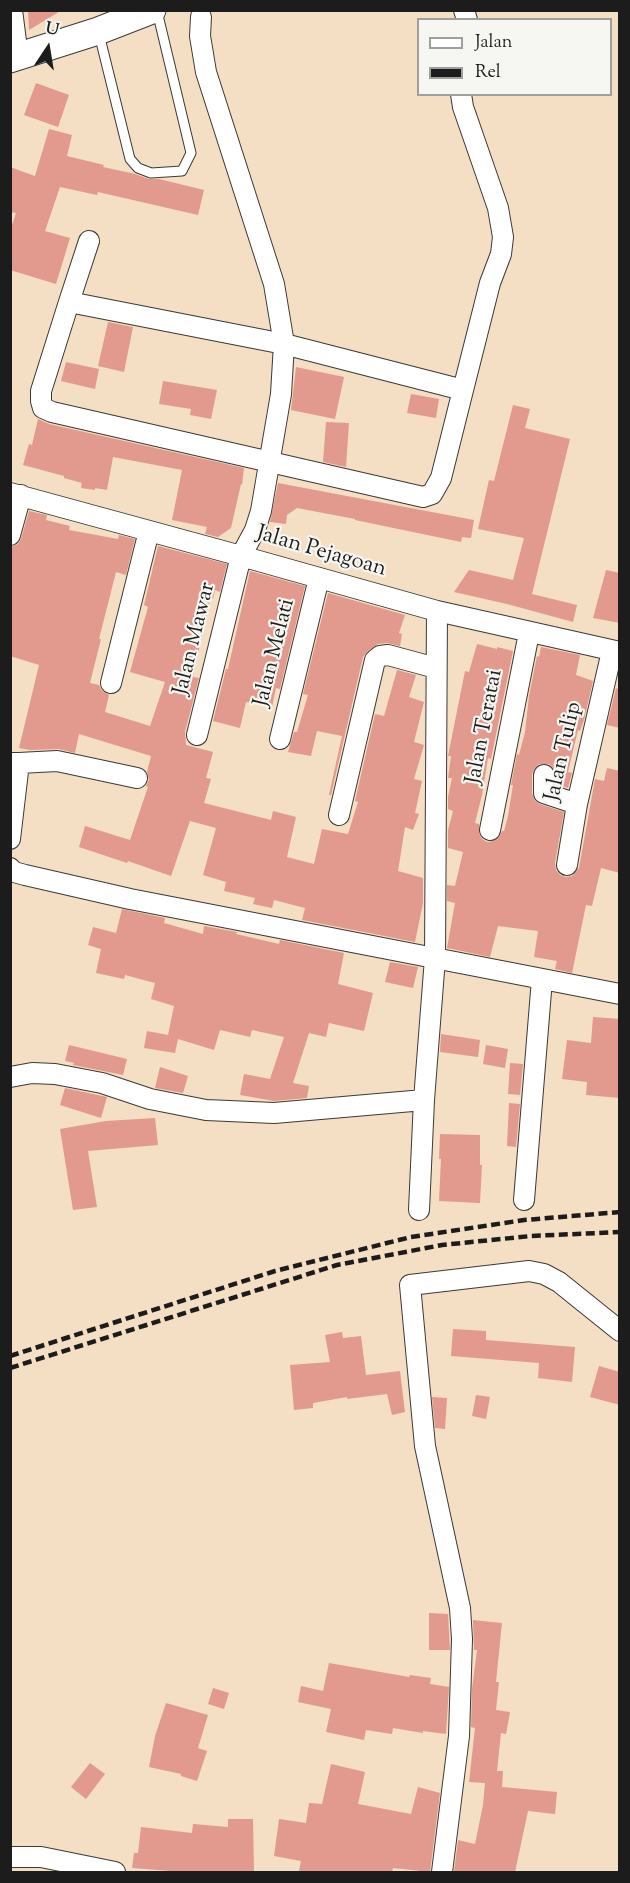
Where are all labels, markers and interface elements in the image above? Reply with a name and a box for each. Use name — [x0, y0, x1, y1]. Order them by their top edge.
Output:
text: U — [43, 17, 61, 43]
north arrow — [18, 18, 78, 78]
legend — [417, 18, 612, 96]
text: Jalan — [475, 30, 512, 56]
text: Rel — [475, 60, 501, 86]
street label: Jalan Pejagoan — [253, 522, 389, 584]
street label: Jalan Mawar — [169, 580, 223, 698]
street label: Jalan Melati — [250, 596, 302, 710]
street label: Jalan Teratai — [462, 667, 510, 787]
street label: Jalan Tulip — [541, 700, 589, 804]

